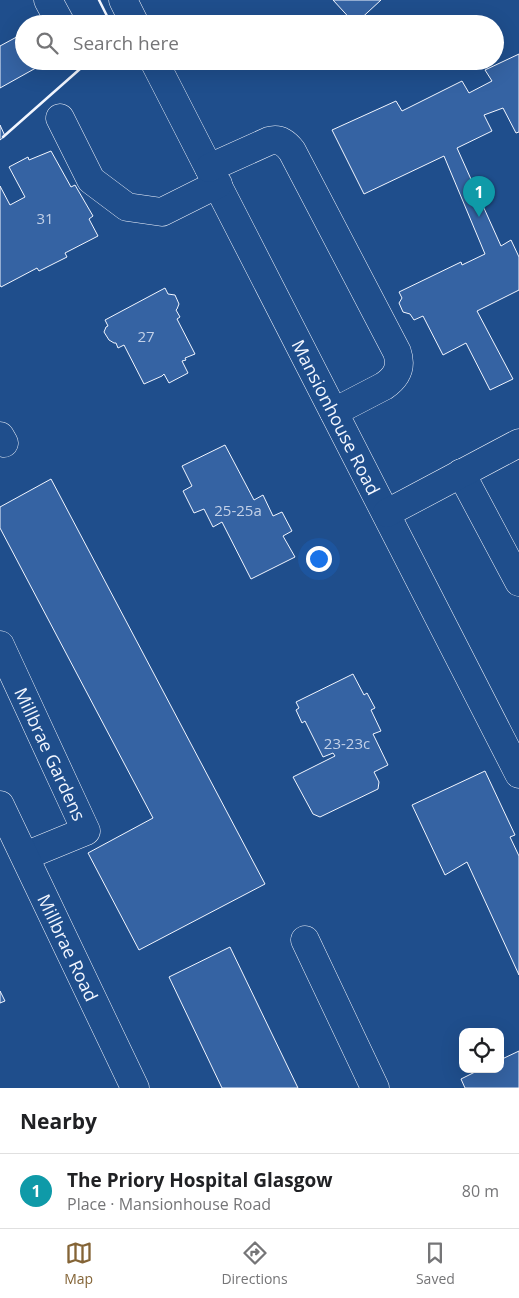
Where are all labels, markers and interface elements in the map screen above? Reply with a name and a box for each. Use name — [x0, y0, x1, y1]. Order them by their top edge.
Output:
search box — [15, 15, 504, 70]
icon: search — [33, 29, 61, 57]
text: Search here — [73, 30, 179, 56]
pin: 1 — [463, 176, 495, 217]
house number: 31 — [36, 208, 54, 228]
house number: 27 — [137, 326, 155, 346]
street label: Mansionhouse Road — [287, 335, 386, 499]
house number: 25-25a — [214, 500, 262, 520]
your location — [306, 546, 332, 572]
street label: Millbrae Gardens — [9, 683, 92, 824]
house number: 23-23c — [324, 733, 370, 753]
street label: Millbrae Road — [32, 890, 104, 1005]
map controls — [459, 1028, 504, 1073]
button: locate — [459, 1028, 504, 1073]
text: Nearby — [20, 1107, 97, 1135]
text: The Priory Hospital Glasgow — [67, 1167, 332, 1193]
text: 1 — [31, 1180, 41, 1202]
text: 80 m — [462, 1180, 499, 1202]
text: Place · Mansionhouse Road — [67, 1193, 271, 1215]
tab: Map — [64, 1239, 93, 1288]
tab: Directions — [221, 1239, 288, 1288]
tab: Saved — [416, 1239, 455, 1288]

